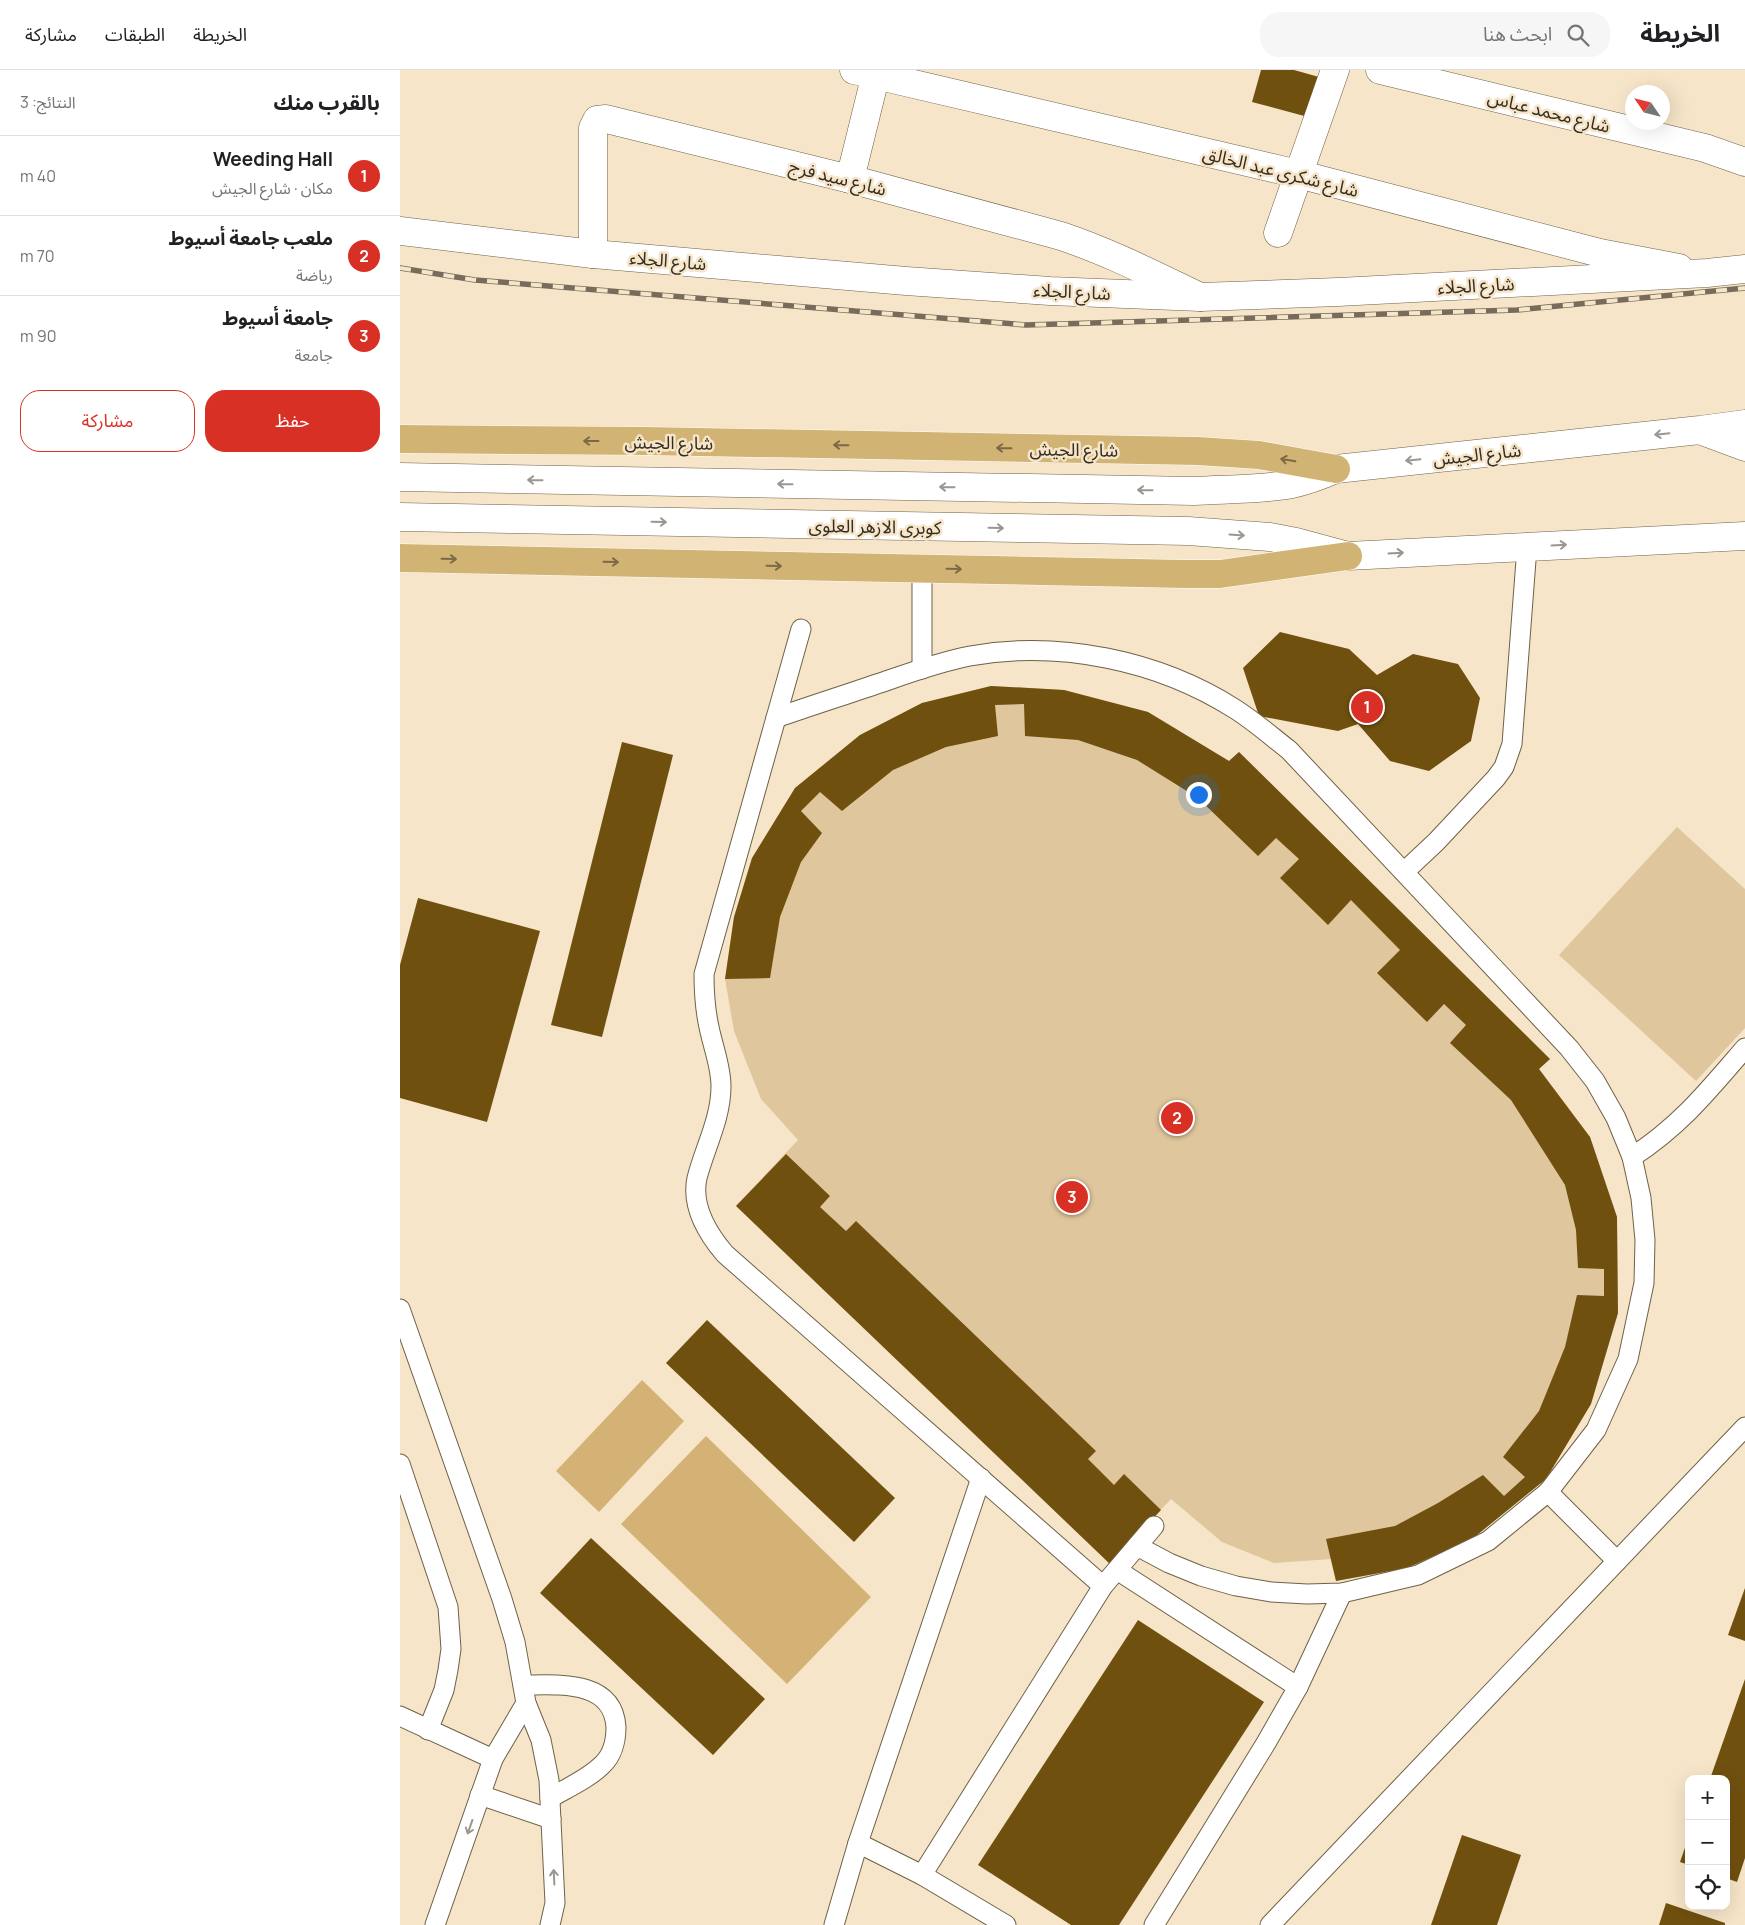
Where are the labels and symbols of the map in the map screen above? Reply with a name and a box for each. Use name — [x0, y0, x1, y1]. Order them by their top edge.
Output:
street label: شارع محمد عباس — [1485, 84, 1613, 141]
north arrow — [1625, 85, 1670, 130]
street label: شارع شكرى عبد الخالق — [1200, 140, 1361, 205]
street label: شارع سيد فرج — [786, 153, 889, 204]
street label: شارع الجلاء — [628, 245, 708, 278]
street label: شارع الجلاء — [1437, 271, 1515, 302]
street label: شارع الجلاء — [1033, 277, 1111, 308]
street label: شارع الجيش — [624, 429, 714, 458]
one-way arrow — [1654, 429, 1670, 439]
one-way arrow — [583, 436, 599, 445]
street label: شارع الجيش — [1029, 436, 1119, 465]
street label: شارع الجيش — [1432, 437, 1523, 474]
one-way arrow — [833, 440, 849, 449]
one-way arrow — [996, 443, 1012, 453]
one-way arrow — [1280, 455, 1296, 465]
one-way arrow — [1406, 456, 1422, 465]
one-way arrow — [527, 475, 544, 485]
one-way arrow — [777, 479, 794, 489]
one-way arrow — [940, 482, 956, 492]
one-way arrow — [1137, 485, 1154, 495]
street label: كوبرى الازهر العلوى — [808, 513, 942, 539]
one-way arrow — [650, 517, 666, 527]
one-way arrow — [988, 523, 1004, 533]
one-way arrow — [1228, 530, 1244, 539]
one-way arrow — [1550, 541, 1566, 550]
one-way arrow — [1388, 549, 1404, 558]
one-way arrow — [440, 554, 456, 564]
one-way arrow — [603, 558, 619, 567]
one-way arrow — [765, 561, 781, 571]
one-way arrow — [945, 565, 961, 574]
pin: 1 — [1351, 688, 1383, 726]
your location — [1186, 782, 1212, 808]
pin: 2 — [1161, 1099, 1193, 1137]
pin: 3 — [1056, 1178, 1088, 1216]
one-way arrow — [464, 1818, 474, 1834]
one-way arrow — [549, 1869, 558, 1885]

